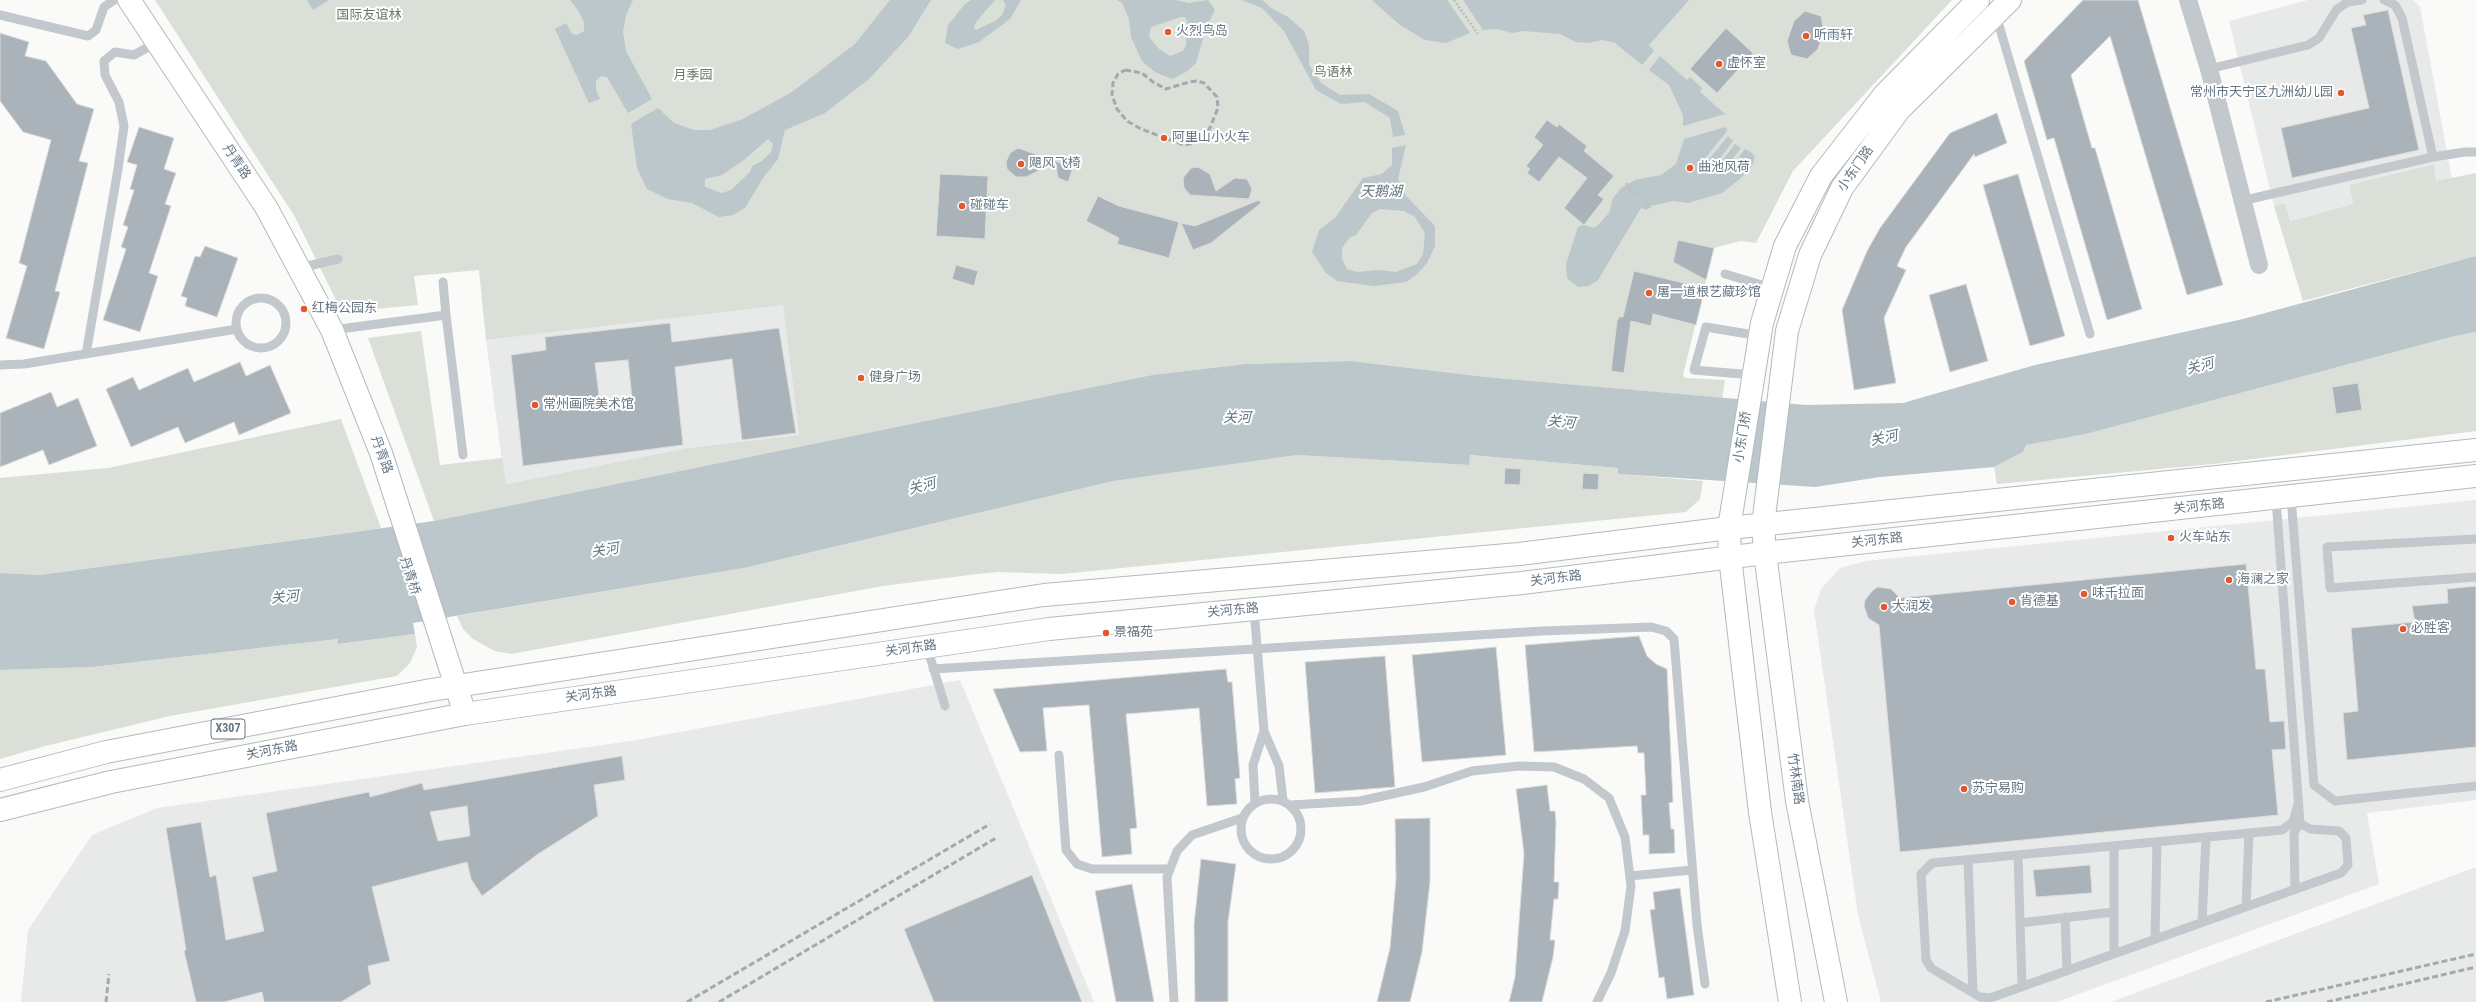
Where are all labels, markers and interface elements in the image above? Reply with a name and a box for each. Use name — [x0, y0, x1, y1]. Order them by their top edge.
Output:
park label: 国际友谊林 — [337, 8, 401, 24]
place label: 火烈鸟岛 — [1176, 24, 1228, 40]
marker: 火烈鸟岛 — [1163, 27, 1173, 37]
place label: 听雨轩 — [1814, 28, 1853, 44]
marker: 听雨轩 — [1801, 31, 1811, 41]
place label: 虚怀室 — [1727, 56, 1766, 72]
marker: 虚怀室 — [1714, 59, 1724, 69]
park label: 鸟语林 — [1314, 65, 1352, 81]
park label: 月季园 — [674, 68, 712, 84]
place label: 常州市天宁区九洲幼儿园 — [2190, 85, 2333, 101]
marker: 常州市天宁区九洲幼儿园 — [2336, 88, 2346, 98]
place label: 阿里山小火车 — [1172, 130, 1250, 146]
marker: 阿里山小火车 — [1159, 133, 1169, 143]
street label: 丹青路 — [219, 141, 253, 183]
street label: 小东门路 — [1835, 143, 1877, 195]
place label: 飓风飞椅 — [1029, 156, 1081, 172]
marker: 飓风飞椅 — [1016, 159, 1026, 169]
place label: 曲池风荷 — [1698, 160, 1750, 176]
marker: 曲池风荷 — [1685, 163, 1695, 173]
water label: 天鹅湖 — [1360, 184, 1402, 200]
place label: 碰碰车 — [970, 198, 1009, 214]
marker: 碰碰车 — [957, 201, 967, 211]
place label: 屠一道根艺藏珍馆 — [1657, 285, 1761, 301]
marker: 屠一道根艺藏珍馆 — [1644, 288, 1654, 298]
place label: 红梅公园东 — [312, 301, 377, 317]
marker: 红梅公园东 — [299, 304, 309, 314]
water label: 关河 — [2184, 355, 2216, 379]
place label: 健身广场 — [869, 370, 921, 386]
marker: 健身广场 — [856, 373, 866, 383]
place label: 常州画院美术馆 — [543, 397, 634, 413]
marker: 常州画院美术馆 — [530, 400, 540, 410]
water label: 关河 — [1223, 410, 1251, 426]
street label: 小东门桥 — [1731, 410, 1755, 464]
water label: 关河 — [1546, 413, 1576, 433]
water label: 关河 — [1869, 428, 1899, 450]
street label: 丹青路 — [367, 434, 395, 476]
water label: 关河 — [906, 475, 938, 499]
street label: 关河东路 — [2172, 497, 2226, 517]
place label: 火车站东 — [2179, 530, 2231, 546]
street label: 关河东路 — [1850, 531, 1904, 551]
marker: 火车站东 — [2166, 533, 2176, 543]
water label: 关河 — [590, 541, 620, 561]
street label: 丹青桥 — [396, 555, 422, 597]
street label: 关河东路 — [1529, 568, 1583, 590]
place label: 海澜之家 — [2237, 572, 2289, 588]
marker: 海澜之家 — [2224, 575, 2234, 585]
place label: 味千拉面 — [2092, 586, 2144, 602]
water label: 关河 — [270, 588, 300, 608]
marker: 味千拉面 — [2079, 589, 2089, 599]
place label: 肯德基 — [2020, 594, 2059, 610]
marker: 肯德基 — [2007, 597, 2017, 607]
place label: 大润发 — [1892, 599, 1931, 615]
street label: 关河东路 — [1206, 601, 1260, 621]
marker: 大润发 — [1879, 602, 1889, 612]
place label: 必胜客 — [2411, 621, 2450, 637]
marker: 必胜客 — [2398, 624, 2408, 634]
place label: 景福苑 — [1114, 625, 1153, 641]
marker: 景福苑 — [1101, 628, 1111, 638]
street label: 关河东路 — [884, 638, 938, 660]
street label: 关河东路 — [564, 684, 618, 706]
road number: X307 — [211, 719, 245, 739]
street label: 关河东路 — [245, 738, 299, 764]
street label: 竹林南路 — [1784, 752, 1806, 806]
place label: 苏宁易购 — [1972, 781, 2024, 797]
marker: 苏宁易购 — [1959, 784, 1969, 794]

